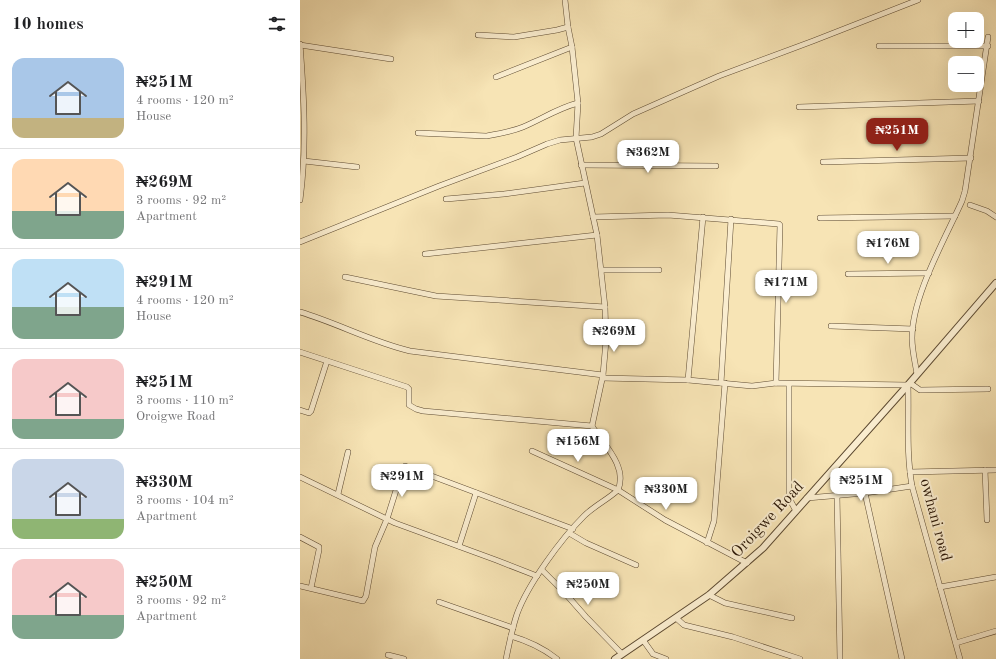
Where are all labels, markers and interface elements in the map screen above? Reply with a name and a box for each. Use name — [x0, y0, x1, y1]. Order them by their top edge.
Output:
map controls — [948, 12, 984, 92]
button: + — [948, 12, 984, 48]
icon: filters — [266, 13, 288, 35]
text: 10 homes — [12, 16, 84, 33]
button: − — [948, 56, 984, 92]
icon: home — [44, 74, 92, 122]
text: ₦251M — [136, 74, 193, 91]
text: 4 rooms · 120 m² — [136, 94, 234, 107]
text: House — [136, 110, 171, 123]
pin: ₦251M — [869, 118, 925, 152]
text: ₦251M — [875, 124, 919, 137]
pin: ₦362M — [620, 140, 676, 174]
text: ₦362M — [626, 146, 670, 159]
text: ₦269M — [136, 174, 193, 191]
icon: home — [44, 175, 92, 223]
text: 3 rooms · 92 m² — [136, 194, 226, 207]
text: Apartment — [136, 210, 197, 223]
pin: ₦176M — [860, 231, 916, 265]
text: ₦176M — [866, 237, 910, 250]
pin: ₦171M — [758, 270, 814, 304]
text: ₦291M — [136, 274, 193, 291]
icon: home — [44, 275, 92, 323]
text: ₦171M — [764, 276, 808, 289]
text: 4 rooms · 120 m² — [136, 294, 234, 307]
text: House — [136, 310, 171, 323]
pin: ₦269M — [586, 319, 642, 353]
text: ₦269M — [592, 325, 636, 338]
text: ₦251M — [136, 374, 193, 391]
icon: home — [44, 375, 92, 423]
text: 3 rooms · 110 m² — [136, 394, 234, 407]
text: Oroigwe Road — [136, 410, 215, 423]
pin: ₦156M — [550, 429, 606, 463]
text: ₦156M — [556, 435, 600, 448]
pin: ₦291M — [374, 464, 430, 498]
pin: ₦251M — [833, 468, 889, 502]
text: ₦291M — [380, 470, 424, 483]
text: ₦330M — [136, 474, 193, 491]
text: ₦251M — [839, 474, 883, 487]
icon: home — [44, 475, 92, 523]
pin: ₦330M — [638, 477, 694, 511]
street label: owhani road — [916, 477, 954, 563]
street label: Oroigwe Road — [729, 479, 807, 561]
text: ₦330M — [644, 483, 688, 496]
text: 3 rooms · 104 m² — [136, 494, 234, 507]
text: Apartment — [136, 510, 197, 523]
pin: ₦250M — [560, 572, 616, 606]
text: ₦250M — [136, 574, 193, 591]
icon: home — [44, 575, 92, 623]
text: ₦250M — [566, 578, 610, 591]
text: 3 rooms · 92 m² — [136, 594, 226, 607]
text: Apartment — [136, 610, 197, 623]

